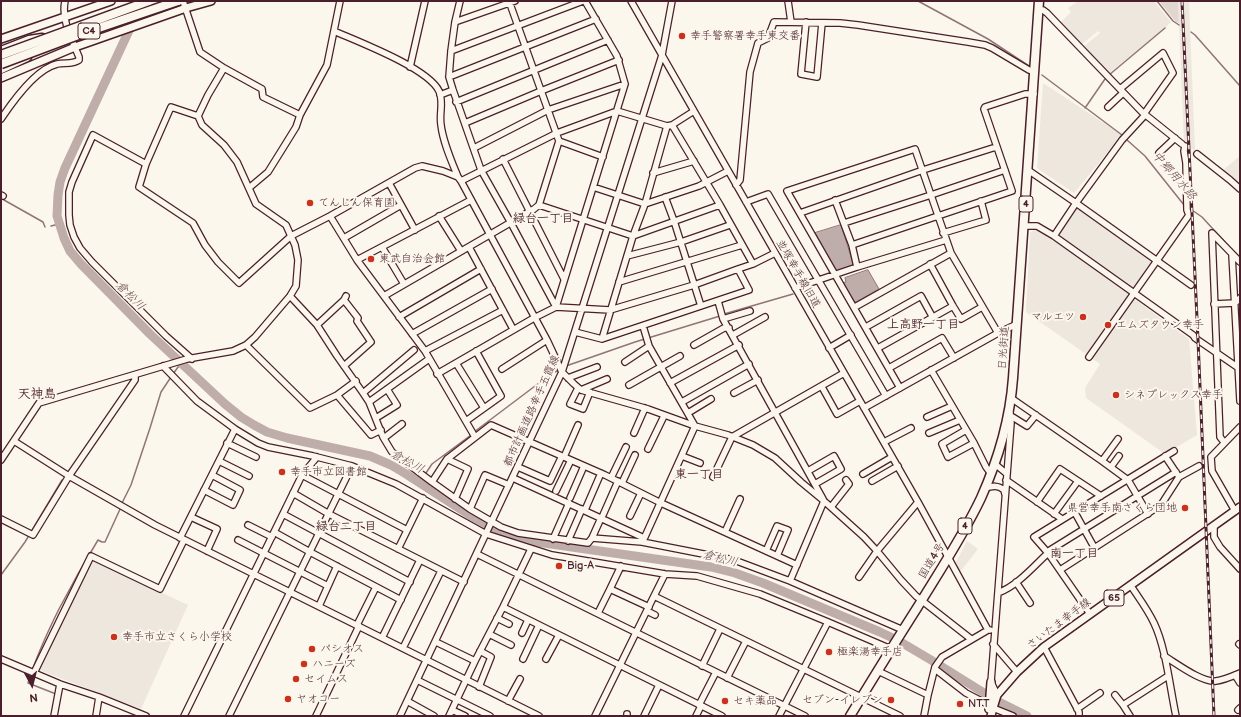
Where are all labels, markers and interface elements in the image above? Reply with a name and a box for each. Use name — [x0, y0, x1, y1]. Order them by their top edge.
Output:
road number: C4 — [78, 23, 100, 39]
place label: 幸手警察署幸手東交番 — [690, 29, 800, 43]
marker: 幸手警察署幸手東交番 — [677, 31, 687, 41]
water label: 中郷用水路 — [1149, 149, 1199, 203]
place label: てんじん保育園 — [318, 196, 395, 210]
road number: 4 — [1019, 196, 1033, 212]
marker: てんじん保育園 — [305, 198, 315, 208]
district label: 緑台一丁目 — [513, 212, 573, 226]
street label: 並塚幸手線旧道 — [773, 237, 823, 311]
place label: 東武自治会館 — [379, 252, 445, 266]
marker: 東武自治会館 — [366, 254, 376, 264]
water label: 倉松川 — [112, 278, 148, 314]
place label: マルエツ — [1031, 310, 1075, 324]
marker: マルエツ — [1078, 312, 1088, 322]
district label: 上高野一丁目 — [887, 318, 959, 332]
place label: エムズタウン幸手 — [1116, 318, 1204, 332]
marker: エムズタウン幸手 — [1103, 320, 1113, 330]
street label: 日光街道 — [996, 326, 1012, 370]
street label: 都市計画道路幸手五霞線 — [501, 353, 563, 469]
district label: 天神島 — [18, 387, 56, 403]
place label: シネプレックス幸手 — [1124, 388, 1223, 402]
marker: シネプレックス幸手 — [1111, 390, 1121, 400]
water label: 倉松川 — [388, 447, 426, 477]
place label: 幸手市立図書館 — [290, 465, 367, 479]
marker: 幸手市立図書館 — [277, 467, 287, 477]
district label: 東一丁目 — [675, 468, 723, 482]
place label: 県営幸手南さくら団地 — [1067, 501, 1177, 515]
marker: 県営幸手南さくら団地 — [1180, 503, 1190, 513]
road number: 4 — [958, 518, 972, 534]
district label: 緑台二丁目 — [316, 520, 376, 534]
street label: 国道4号 — [916, 541, 948, 581]
district label: 南一丁目 — [1050, 547, 1098, 561]
water label: 倉松川 — [701, 548, 739, 570]
place label: Big-A — [567, 559, 594, 573]
marker: Big-A — [554, 561, 564, 571]
road number: 65 — [1104, 590, 1124, 606]
street label: さいたま幸手線 — [1024, 596, 1094, 652]
place label: 幸手市立さくら小学校 — [122, 630, 232, 644]
marker: 幸手市立さくら小学校 — [109, 632, 119, 642]
place label: パシオス — [320, 642, 364, 656]
marker: パシオス — [307, 644, 317, 654]
place label: 極楽湯幸手店 — [837, 645, 903, 659]
marker: 極楽湯幸手店 — [824, 647, 834, 657]
place label: ハニーズ — [312, 657, 356, 671]
marker: ハニーズ — [299, 659, 309, 669]
north arrow — [12, 665, 52, 705]
place label: セイムス — [304, 672, 348, 686]
marker: セイムス — [291, 674, 301, 684]
text: N — [29, 690, 38, 704]
place label: ヤオコー — [296, 692, 340, 706]
place label: セブン-イレブン — [802, 693, 883, 707]
marker: ヤオコー — [283, 694, 293, 704]
place label: セキ薬品 — [733, 694, 777, 708]
marker: セブン-イレブン — [886, 695, 896, 705]
marker: セキ薬品 — [720, 696, 730, 706]
place label: NTT — [968, 697, 989, 711]
marker: NTT — [955, 699, 965, 709]

